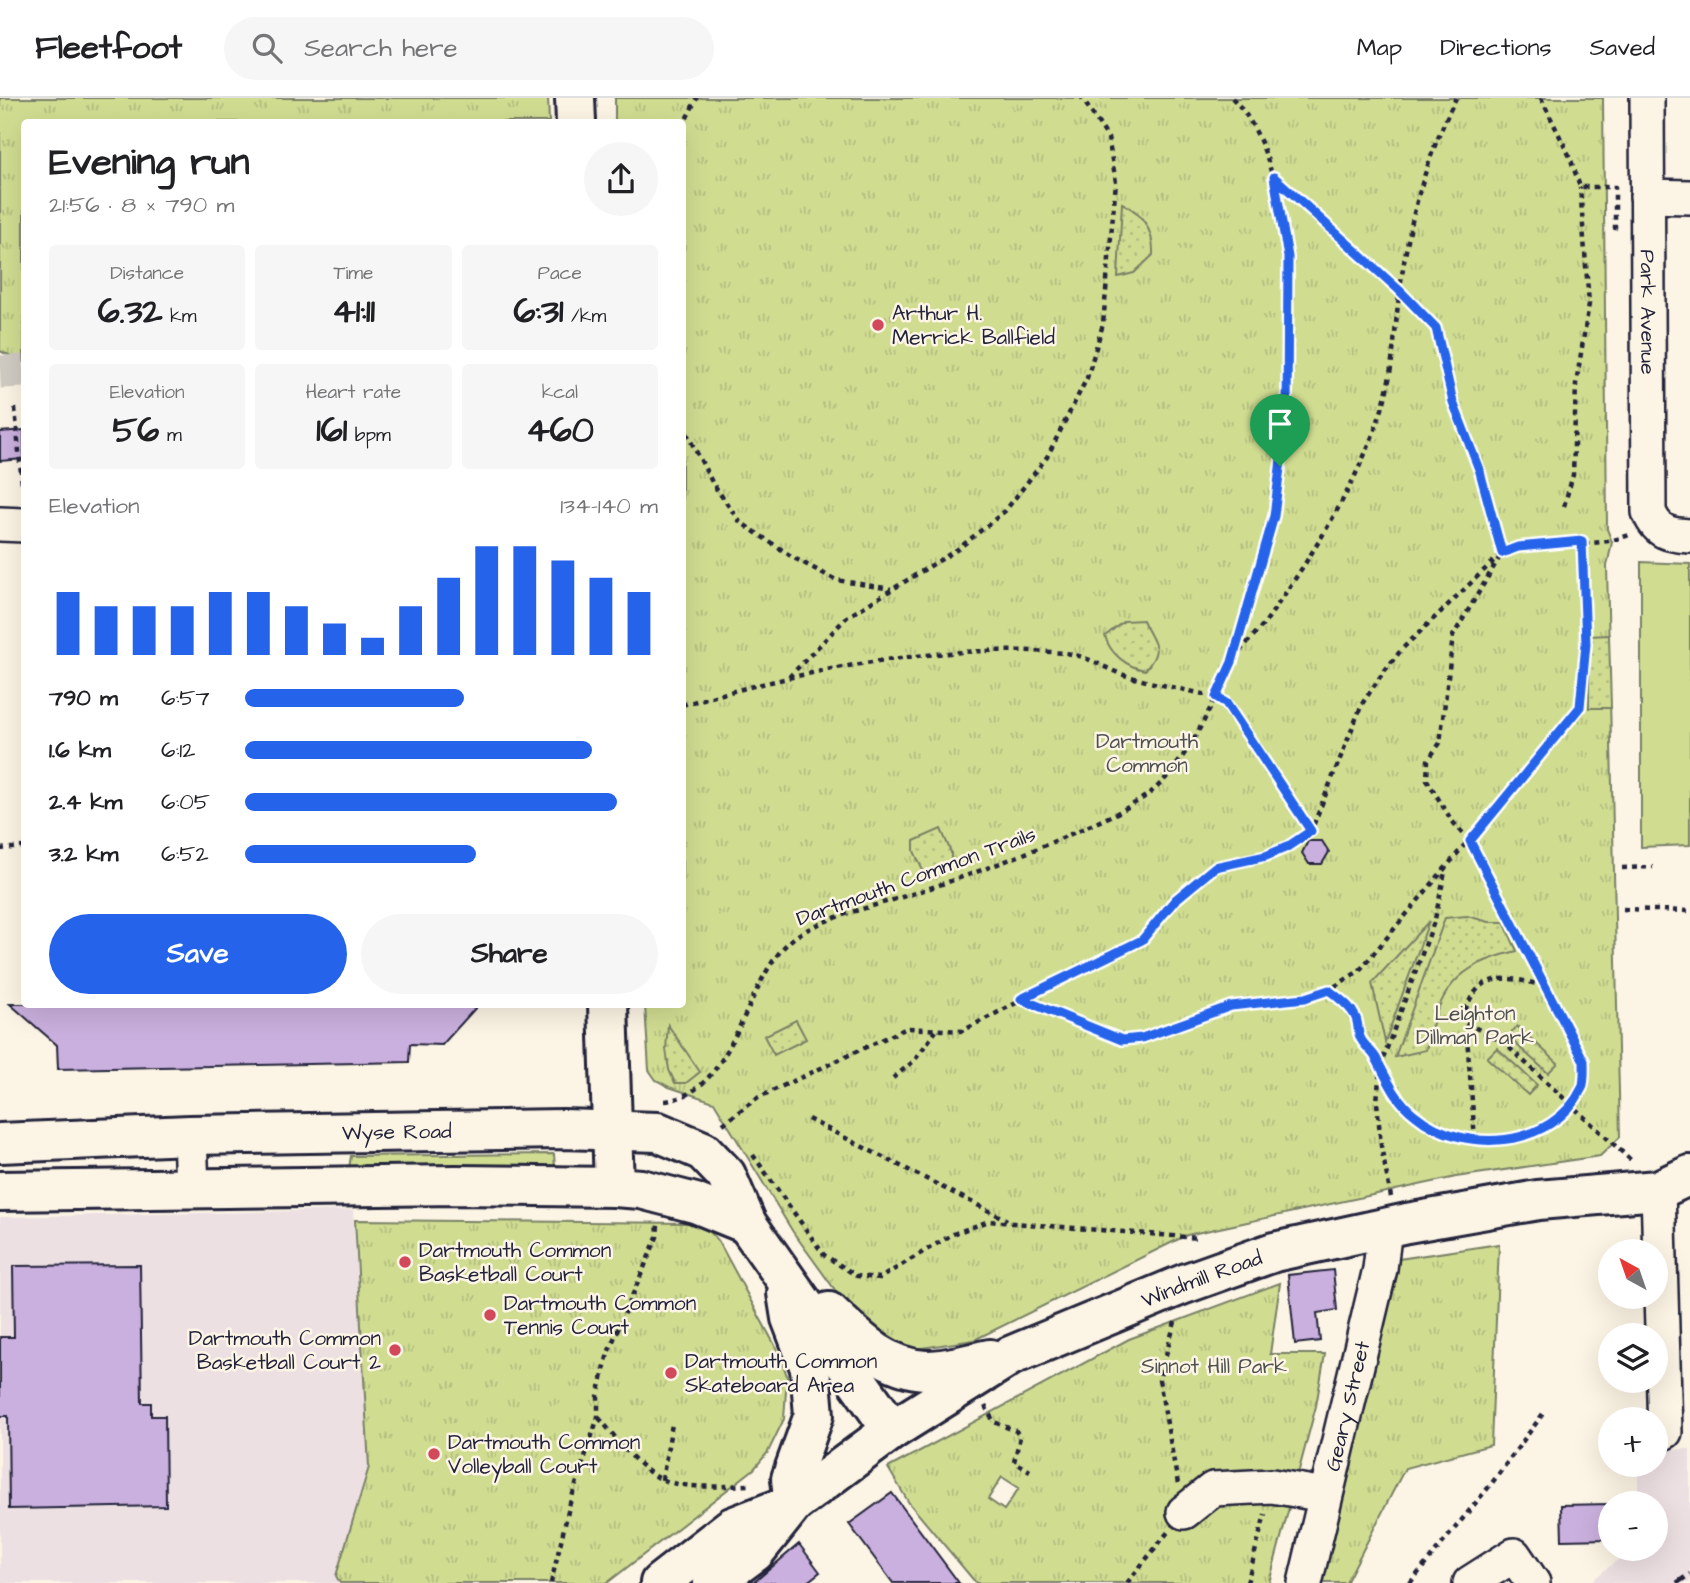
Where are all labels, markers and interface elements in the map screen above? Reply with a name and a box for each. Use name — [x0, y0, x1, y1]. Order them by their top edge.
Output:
search box — [224, 17, 714, 80]
text: Fleetfoot — [35, 25, 182, 71]
icon: search — [248, 29, 286, 67]
text: Search here — [304, 30, 458, 66]
text: Map — [1357, 31, 1402, 65]
text: Directions — [1440, 31, 1552, 65]
text: Saved — [1590, 31, 1655, 65]
text: Evening run — [49, 137, 250, 189]
button: share — [584, 142, 658, 216]
text: 21:56 · 8 × 790 m — [49, 189, 234, 221]
street label: Park Avenue — [1633, 249, 1662, 375]
text: Distance — [110, 260, 184, 287]
text: Time — [334, 260, 373, 287]
text: Pace — [538, 260, 582, 287]
text: 6.32 — [98, 287, 162, 336]
text: 41:11 — [332, 287, 375, 336]
text: 6:31 — [513, 287, 564, 336]
place label: Arthur H. Merrick Ballfield — [892, 299, 1055, 352]
text: km — [162, 303, 197, 330]
text: /km — [564, 303, 606, 330]
marker: Arthur H. Merrick Ballfield — [870, 317, 886, 333]
text: Elevation — [110, 379, 185, 406]
text: Heart rate — [306, 379, 401, 406]
text: kcal — [542, 379, 578, 406]
pin — [1250, 394, 1310, 466]
icon: arrive — [1261, 405, 1299, 443]
text: 56 — [113, 406, 159, 455]
text: 161 — [316, 406, 347, 455]
text: 460 — [526, 406, 594, 455]
text: m — [159, 422, 182, 449]
text: bpm — [347, 422, 391, 449]
text: Elevation — [49, 490, 140, 522]
text: 134–140 m — [560, 490, 658, 522]
text: 790 m — [49, 682, 118, 714]
text: 6:57 — [161, 682, 210, 714]
park label: Dartmouth Common — [1096, 727, 1199, 780]
text: 1.6 km — [49, 734, 111, 766]
text: 6:12 — [161, 734, 195, 766]
text: 2.4 km — [49, 786, 122, 818]
text: 6:05 — [161, 786, 210, 818]
street label: Dartmouth Common Trails — [792, 820, 1040, 933]
text: 3.2 km — [49, 838, 118, 870]
text: 6:52 — [161, 838, 209, 870]
button: Save — [49, 914, 347, 994]
button: Share — [361, 914, 658, 994]
park label: Leighton Dillman Park — [1416, 999, 1534, 1052]
street label: Wyse Road — [342, 1117, 452, 1149]
place label: Dartmouth Common Basketball Court — [419, 1236, 611, 1289]
north arrow — [1598, 1239, 1668, 1309]
map controls — [1598, 1239, 1668, 1561]
street label: Windmill Road — [1137, 1243, 1266, 1315]
marker: Dartmouth Common Basketball Court — [397, 1254, 413, 1270]
place label: Dartmouth Common Tennis Court — [504, 1289, 696, 1342]
marker: Dartmouth Common Tennis Court — [482, 1307, 498, 1323]
button: layers — [1598, 1323, 1668, 1393]
place label: Dartmouth Common Basketball Court 2 — [189, 1324, 381, 1377]
street label: Geary Street — [1318, 1338, 1377, 1474]
marker: Dartmouth Common Basketball Court 2 — [387, 1342, 403, 1358]
place label: Dartmouth Common Skateboard Area — [685, 1347, 877, 1400]
park label: Sinnot Hill Park — [1141, 1352, 1287, 1381]
marker: Dartmouth Common Skateboard Area — [663, 1365, 679, 1381]
button: + — [1598, 1407, 1668, 1477]
place label: Dartmouth Common Volleyball Court — [448, 1428, 640, 1483]
marker: Dartmouth Common Volleyball Court — [426, 1446, 442, 1462]
button: − — [1598, 1491, 1668, 1561]

